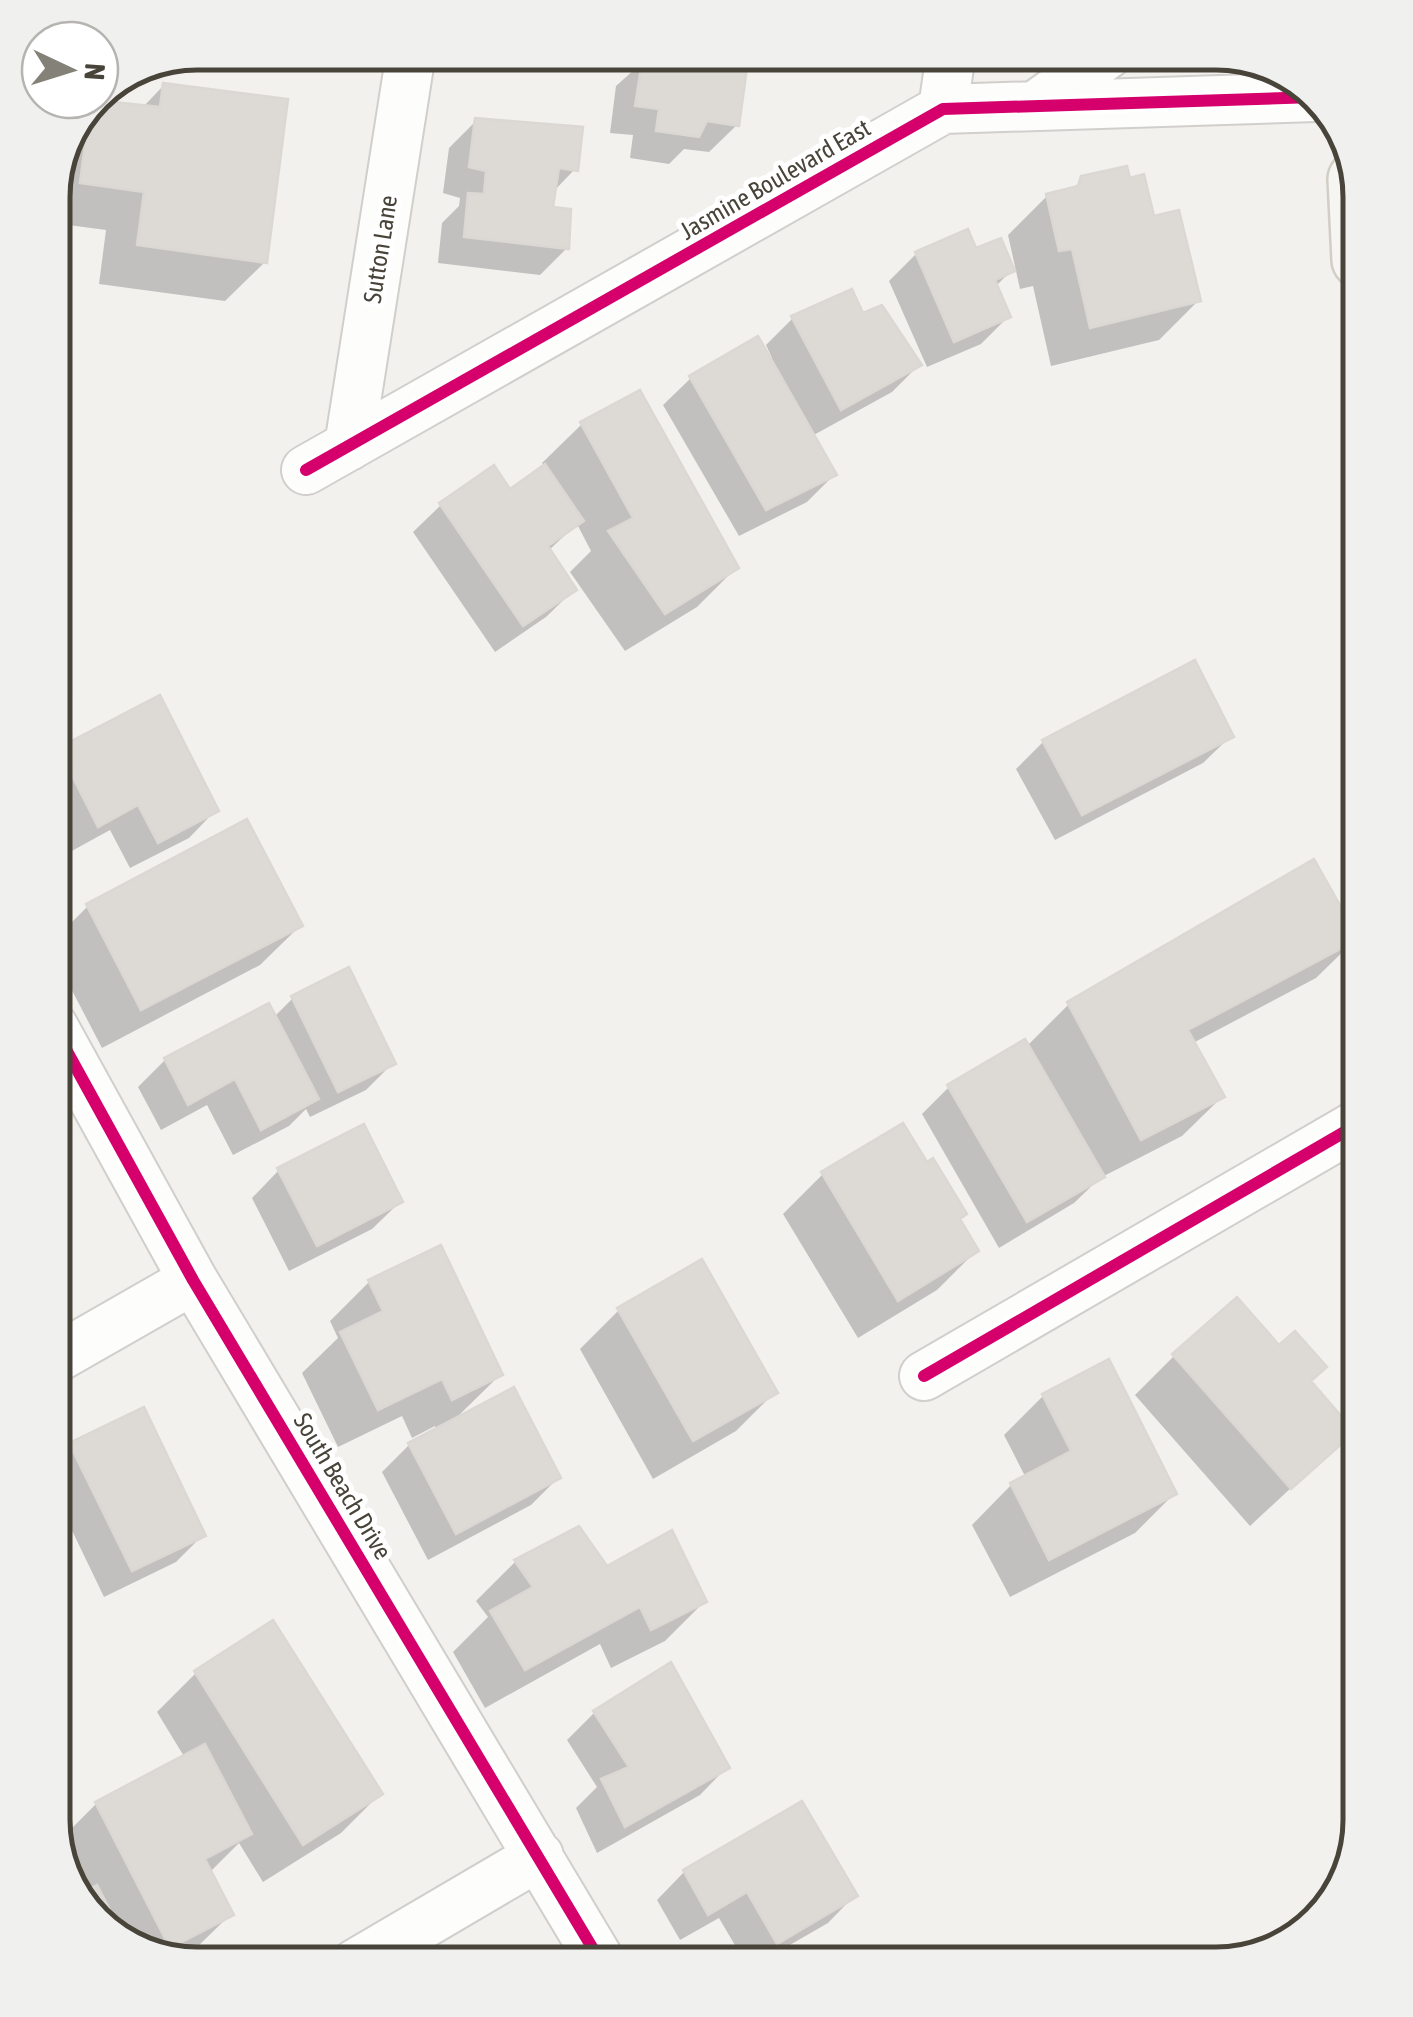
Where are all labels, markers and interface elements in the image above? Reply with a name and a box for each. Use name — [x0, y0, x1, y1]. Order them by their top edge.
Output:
north arrow — [20, 20, 120, 120]
text: N — [78, 62, 111, 81]
street label: Jasmine Boulevard East — [675, 113, 875, 245]
street label: Sutton Lane — [358, 193, 402, 305]
street label: South Beach Drive — [288, 1408, 398, 1564]

